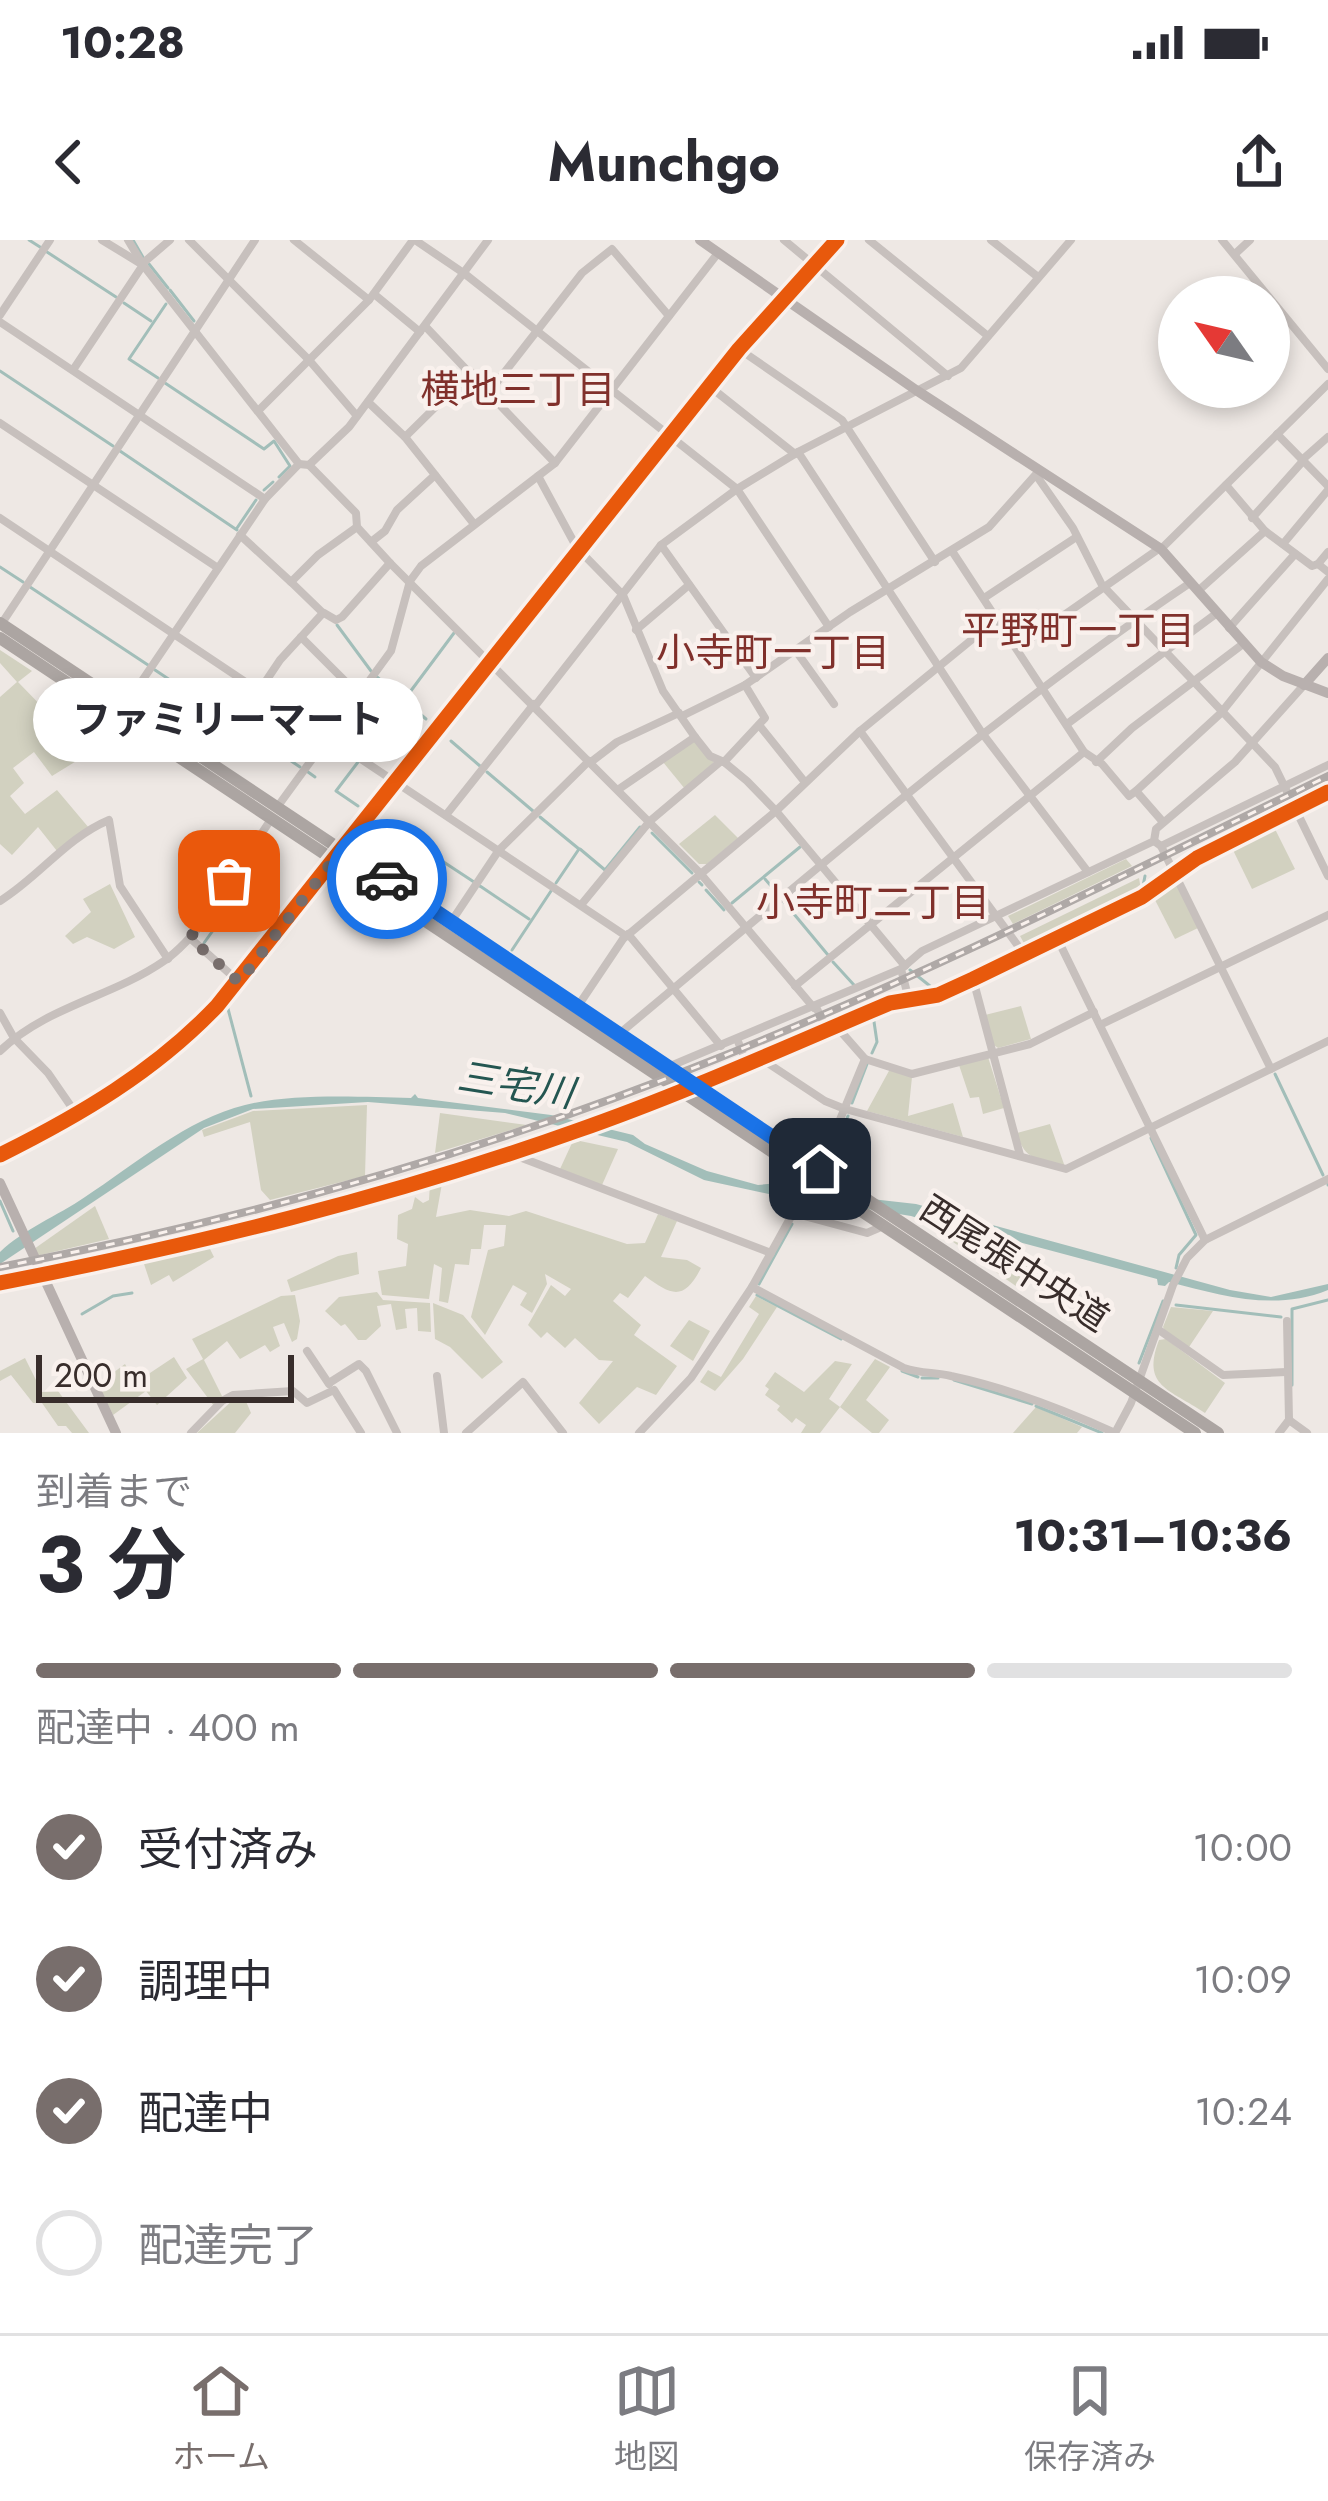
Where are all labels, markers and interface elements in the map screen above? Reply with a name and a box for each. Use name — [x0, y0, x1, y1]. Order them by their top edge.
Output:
text: 10:28 — [60, 10, 185, 75]
text: Munchgo — [548, 123, 780, 201]
icon: back — [36, 129, 102, 195]
icon: share — [1226, 129, 1292, 195]
north arrow — [1158, 276, 1290, 408]
map controls — [1158, 276, 1290, 408]
district label: 横地三丁目 — [420, 361, 616, 418]
district label: 平野町一丁目 — [961, 602, 1195, 659]
district label: 小寺町一丁目 — [656, 624, 890, 681]
callout: ファミリーマート — [34, 677, 424, 761]
text: ファミリーマート — [72, 691, 384, 748]
courier — [327, 819, 447, 939]
pin — [178, 830, 280, 932]
icon: car — [354, 846, 420, 912]
icon: bag — [196, 848, 262, 914]
district label: 小寺町二丁目 — [756, 874, 990, 931]
water label: 三宅川 — [454, 1047, 582, 1122]
pin — [769, 1118, 871, 1220]
icon: home — [787, 1136, 853, 1202]
street label: 西尾張中央道 — [910, 1182, 1120, 1344]
scale bar — [36, 1349, 294, 1402]
text: 200 m — [54, 1352, 148, 1399]
text: 到着まで — [36, 1463, 192, 1520]
text: 10:31–10:36 — [1013, 1503, 1292, 1568]
text: 3 分 — [36, 1509, 186, 1621]
text: 配達中 · 400 m — [36, 1699, 300, 1756]
icon: check — [36, 1814, 102, 1880]
text: 受付済み — [138, 1817, 318, 1882]
text: 10:00 — [1193, 1819, 1292, 1876]
icon: check — [36, 1946, 102, 2012]
text: 調理中 — [138, 1949, 273, 2014]
text: 10:09 — [1193, 1951, 1292, 2008]
icon: check — [36, 2078, 102, 2144]
text: 配達中 — [138, 2081, 273, 2146]
text: 10:24 — [1194, 2083, 1292, 2140]
text: 配達完了 — [138, 2213, 318, 2278]
tab: ホーム — [172, 2358, 270, 2480]
tab: 地図 — [614, 2358, 680, 2480]
tab: 保存済み — [1024, 2358, 1156, 2480]

